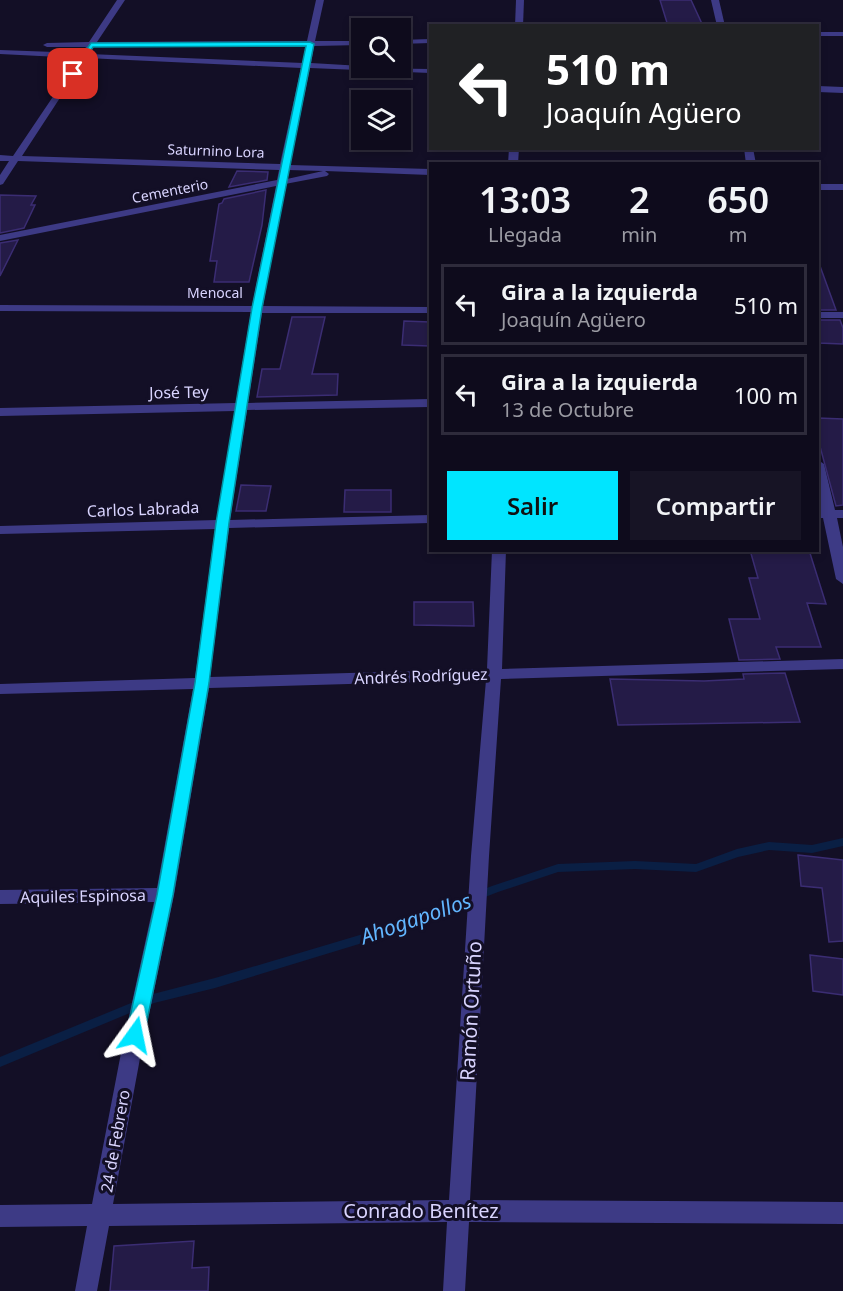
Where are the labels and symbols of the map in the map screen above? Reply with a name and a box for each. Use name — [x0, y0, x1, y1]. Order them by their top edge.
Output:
pin — [47, 48, 98, 99]
street label: Saturnino Lora — [167, 139, 265, 162]
street label: Cementerio — [130, 174, 210, 207]
street label: Menocal — [187, 283, 243, 302]
street label: José Tey — [147, 380, 210, 404]
street label: Carlos Labrada — [86, 496, 200, 522]
street label: Andrés Rodríguez — [354, 663, 488, 689]
street label: Aquiles Espinosa — [20, 884, 146, 908]
water label: Ahogapollos — [355, 886, 475, 951]
street label: Ramón Ortuño — [453, 940, 488, 1082]
position arrow — [103, 1003, 167, 1067]
street label: 24 de Febrero — [95, 1088, 135, 1194]
street label: Conrado Benítez — [343, 1197, 499, 1224]

